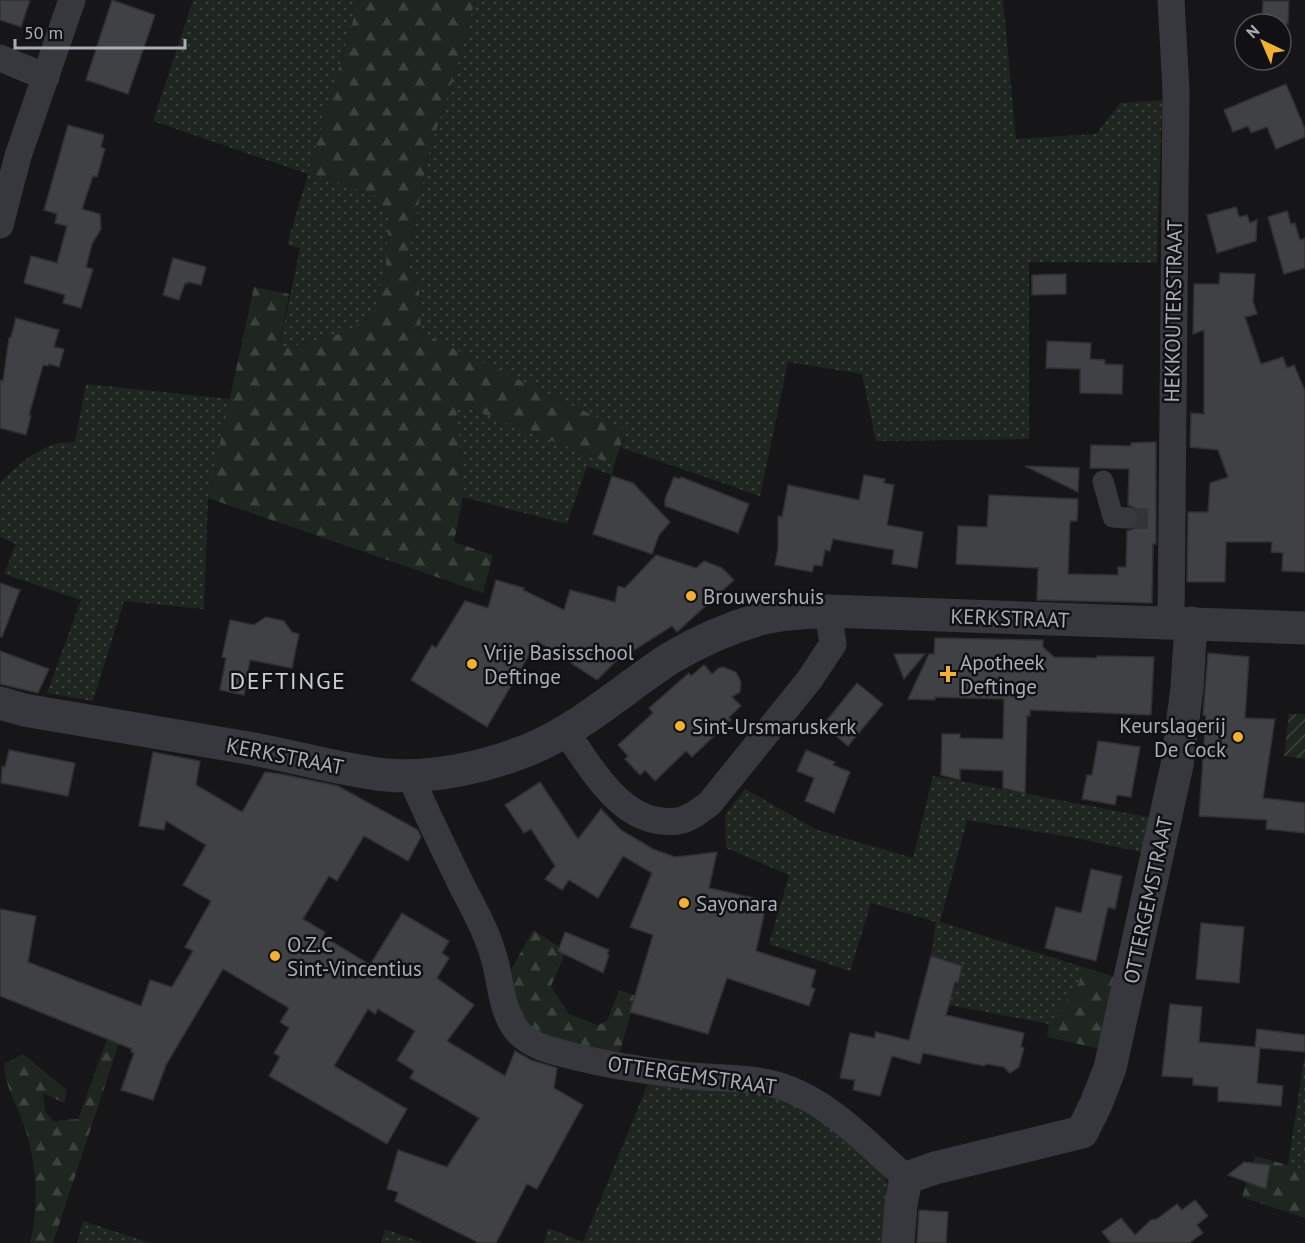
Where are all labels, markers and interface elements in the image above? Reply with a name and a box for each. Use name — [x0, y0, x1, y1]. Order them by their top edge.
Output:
scale bar — [15, 12, 184, 50]
north arrow — [1233, 12, 1293, 72]
text: N — [1242, 20, 1263, 42]
text: 50 m — [24, 21, 63, 44]
street label: HEKKOUTERSTRAAT — [1158, 219, 1188, 403]
place label: Brouwershuis — [703, 583, 824, 610]
marker: Brouwershuis — [684, 589, 698, 603]
street label: KERKSTRAAT — [950, 602, 1070, 634]
place label: Vrije Basisschool Deftinge — [483, 639, 634, 690]
place label: Apotheek Deftinge — [960, 649, 1045, 700]
marker: Vrije Basisschool Deftinge — [465, 657, 479, 671]
district label: DEFTINGE — [230, 665, 346, 696]
marker: Apotheek Deftinge — [941, 667, 955, 681]
place label: Keurslagerij De Cock — [1119, 712, 1226, 763]
place label: Sint-Ursmaruskerk — [692, 713, 856, 740]
marker: Sint-Ursmaruskerk — [673, 719, 687, 733]
marker: Keurslagerij De Cock — [1231, 730, 1245, 744]
street label: KERKSTRAAT — [224, 731, 346, 781]
street label: OTTERGEMSTRAAT — [1117, 814, 1179, 986]
place label: Sayonara — [696, 890, 778, 917]
marker: Sayonara — [677, 896, 691, 910]
place label: O.Z.C Sint-Vincentius — [287, 931, 422, 982]
marker: O.Z.C Sint-Vincentius — [268, 949, 282, 963]
street label: OTTERGEMSTRAAT — [606, 1050, 778, 1100]

